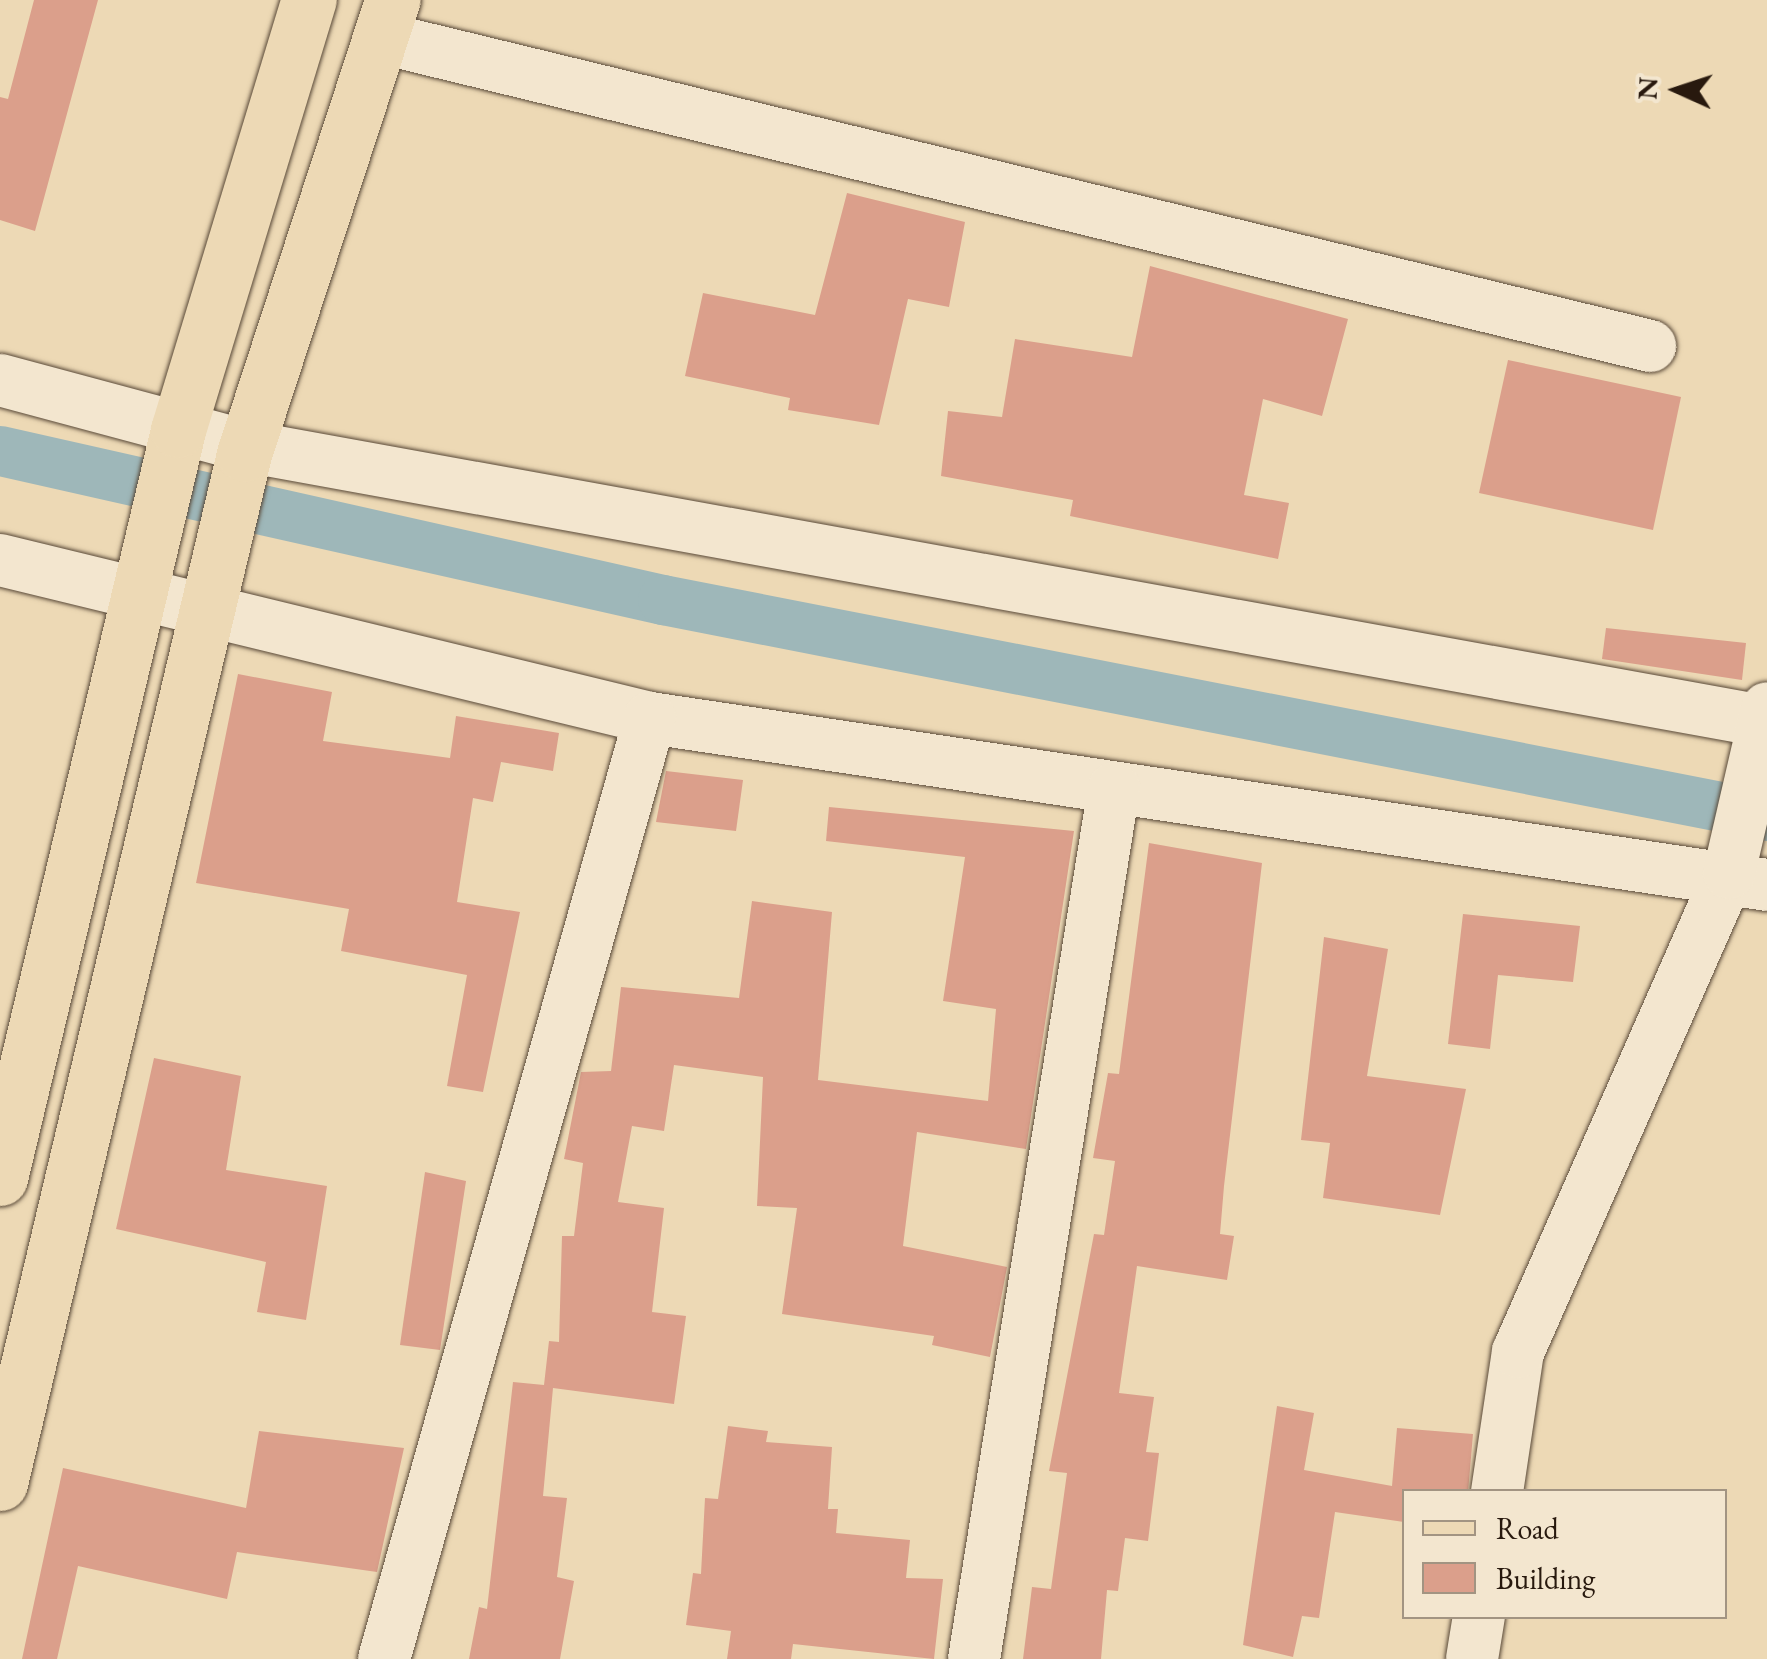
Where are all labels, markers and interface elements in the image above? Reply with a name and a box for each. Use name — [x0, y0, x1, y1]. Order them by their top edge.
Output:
north arrow — [1627, 40, 1727, 140]
text: N — [1628, 76, 1666, 101]
legend — [1402, 1489, 1727, 1619]
text: Road — [1496, 1509, 1559, 1548]
text: Building — [1496, 1559, 1595, 1598]

